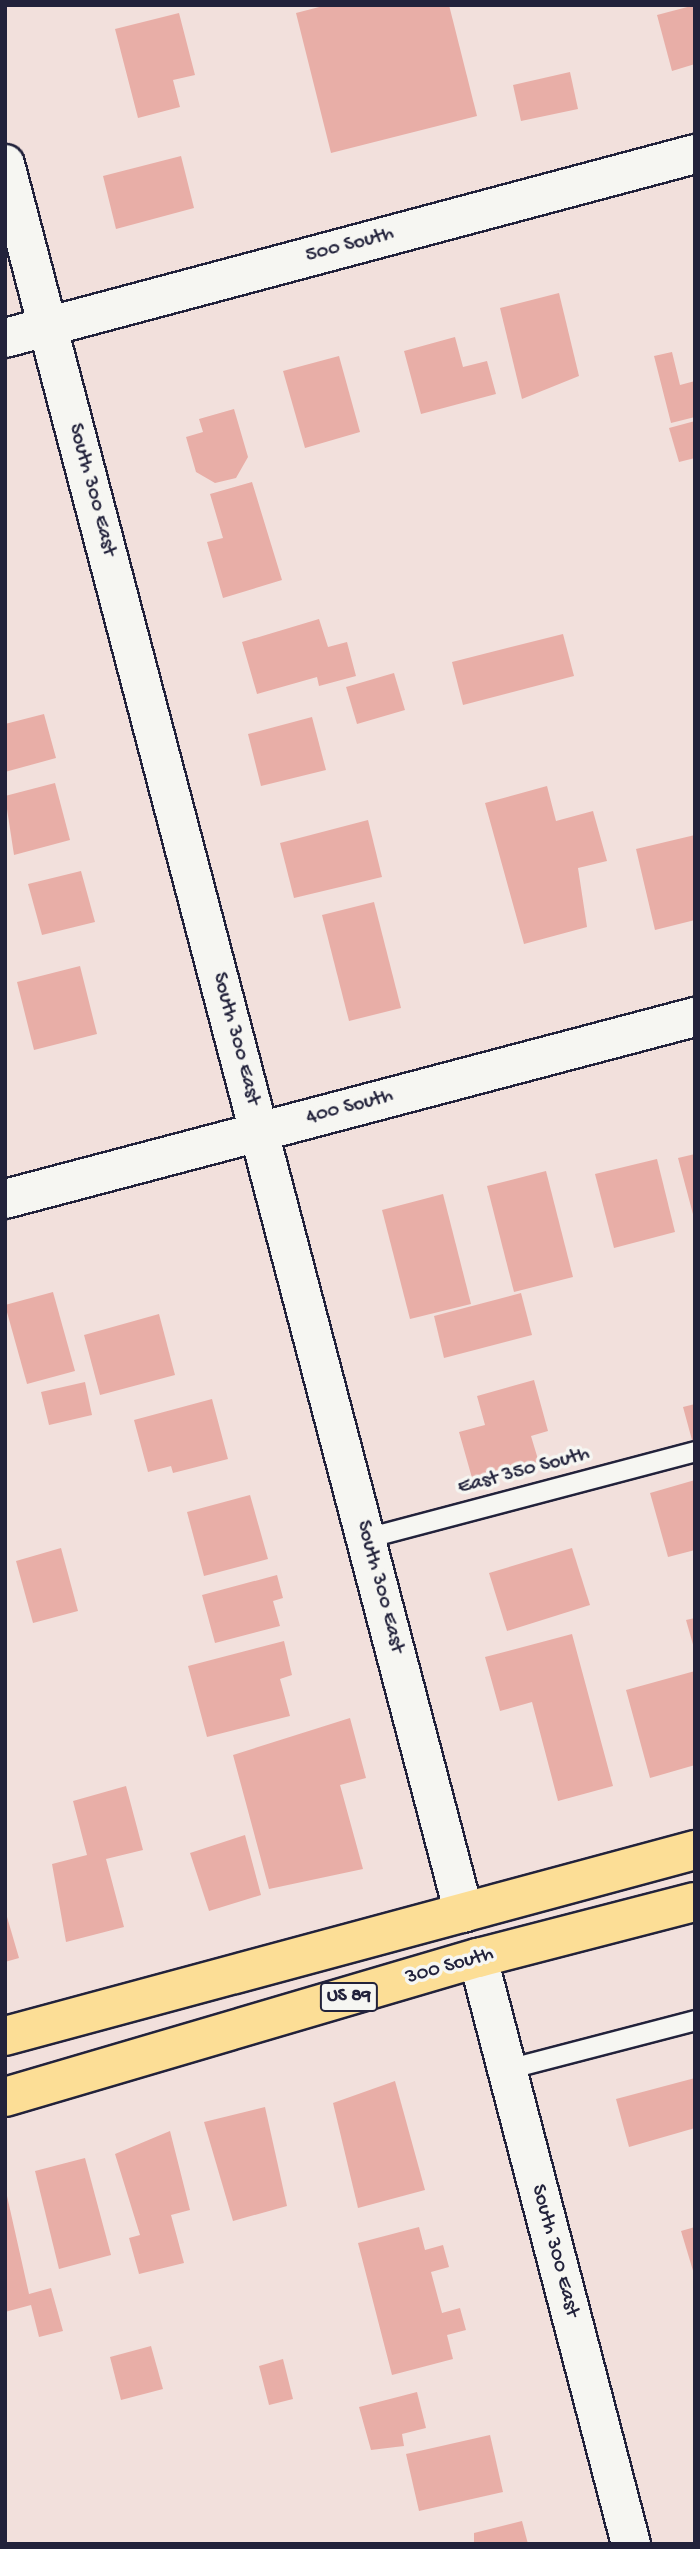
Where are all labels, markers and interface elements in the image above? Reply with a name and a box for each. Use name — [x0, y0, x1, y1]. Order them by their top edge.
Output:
street label: 500 South — [303, 222, 397, 270]
street label: South 300 East — [61, 421, 121, 559]
street label: South 300 East — [205, 970, 265, 1108]
street label: 400 South — [304, 1084, 396, 1132]
street label: East 350 South — [455, 1442, 593, 1502]
street label: South 300 East — [349, 1518, 409, 1656]
street label: 300 South — [403, 1942, 497, 1992]
road number: US 89 — [319, 1982, 379, 2012]
street label: South 300 East — [524, 2182, 584, 2320]

